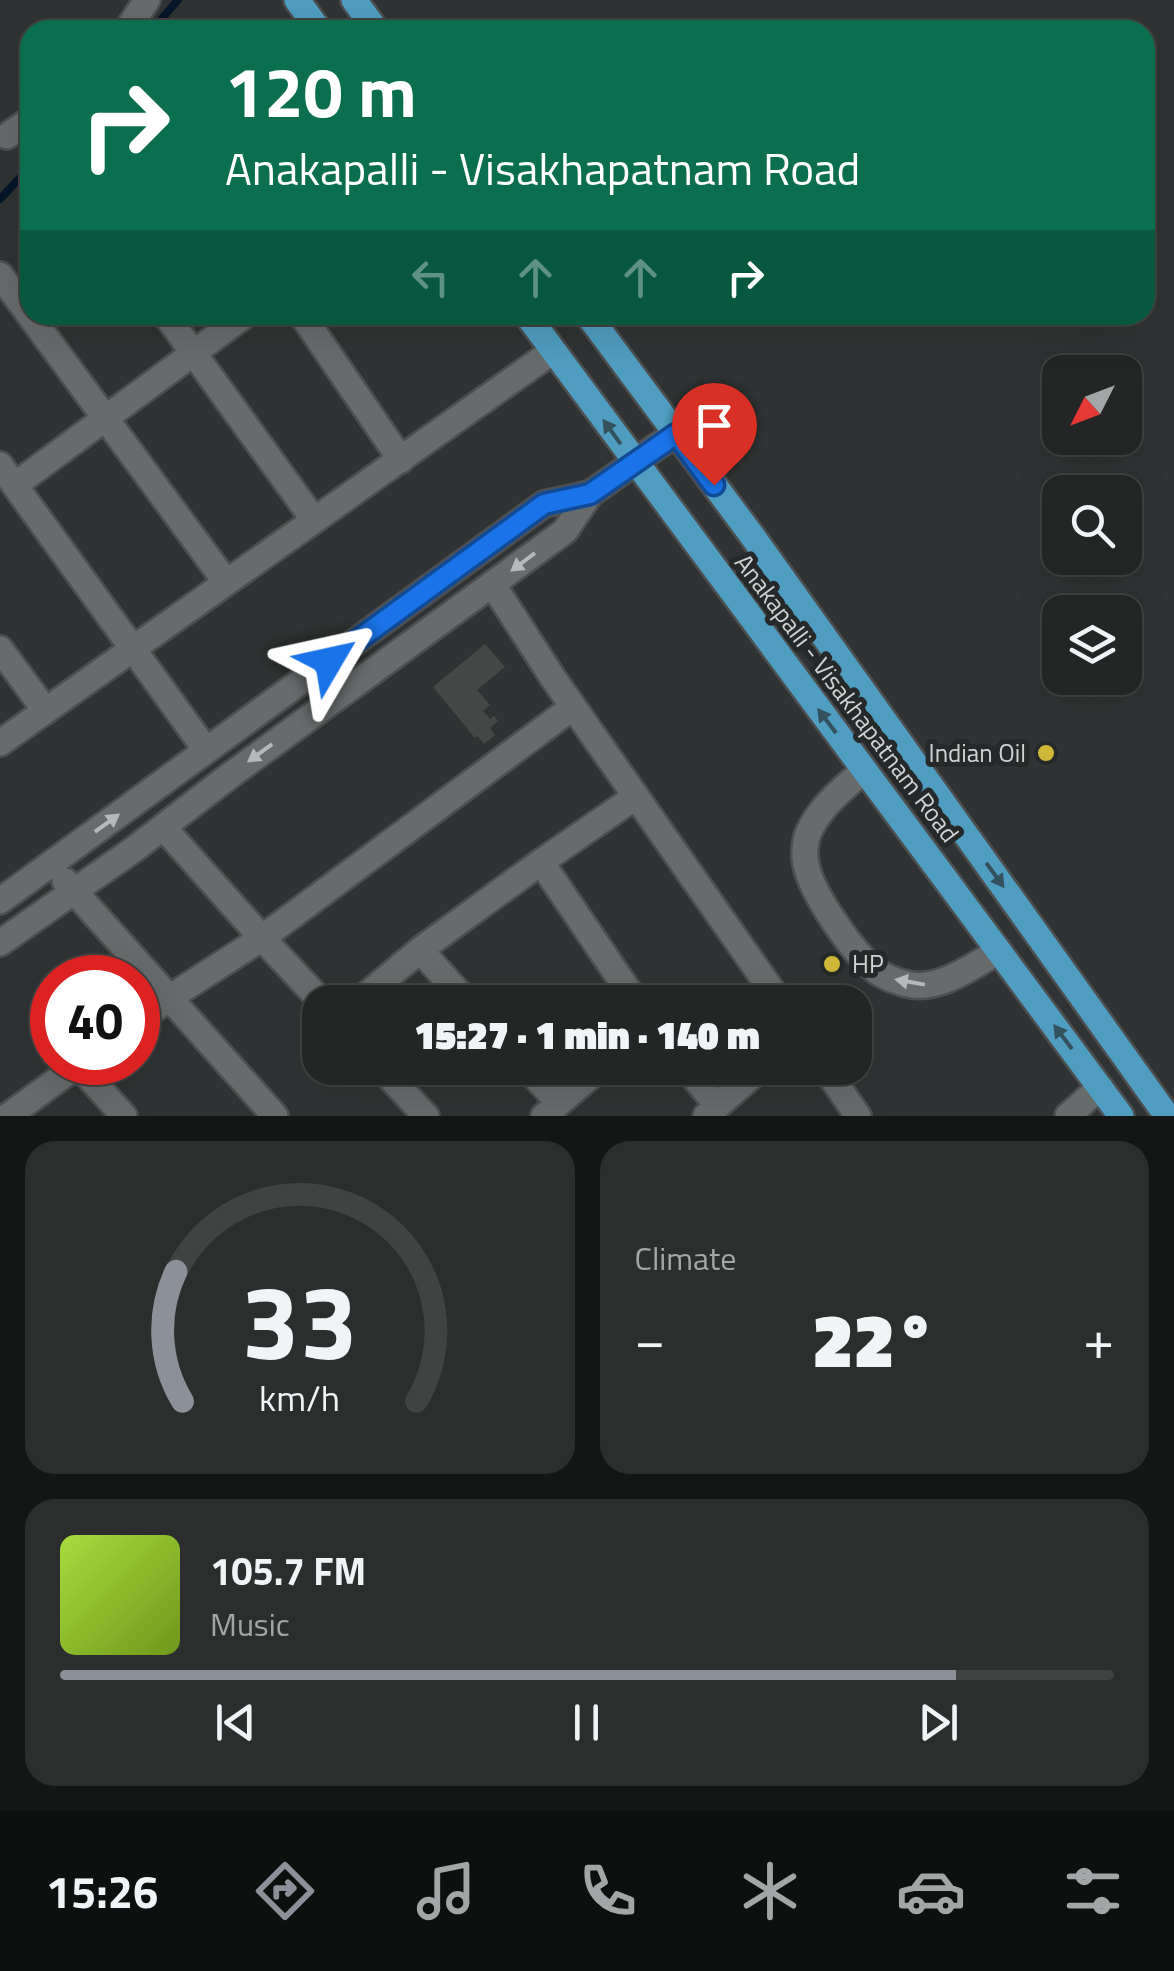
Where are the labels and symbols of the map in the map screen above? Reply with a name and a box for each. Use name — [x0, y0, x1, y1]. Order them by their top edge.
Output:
north arrow — [1042, 355, 1142, 455]
pin — [672, 383, 757, 486]
one-way arrow — [603, 419, 623, 445]
street label: Anakapalli - Visakhapatnam Road — [726, 546, 968, 850]
one-way arrow — [510, 552, 536, 572]
position arrow — [277, 609, 381, 713]
one-way arrow — [818, 708, 837, 734]
place label: Indian Oil — [929, 734, 1026, 772]
marker: Indian Oil — [1035, 742, 1057, 764]
one-way arrow — [247, 743, 273, 763]
one-way arrow — [94, 813, 120, 833]
one-way arrow — [985, 862, 1004, 888]
place label: HP — [852, 945, 884, 983]
marker: HP — [821, 953, 843, 975]
speed limit sign: 40 — [30, 955, 160, 1085]
one-way arrow — [894, 974, 925, 989]
one-way arrow — [1054, 1024, 1074, 1050]

